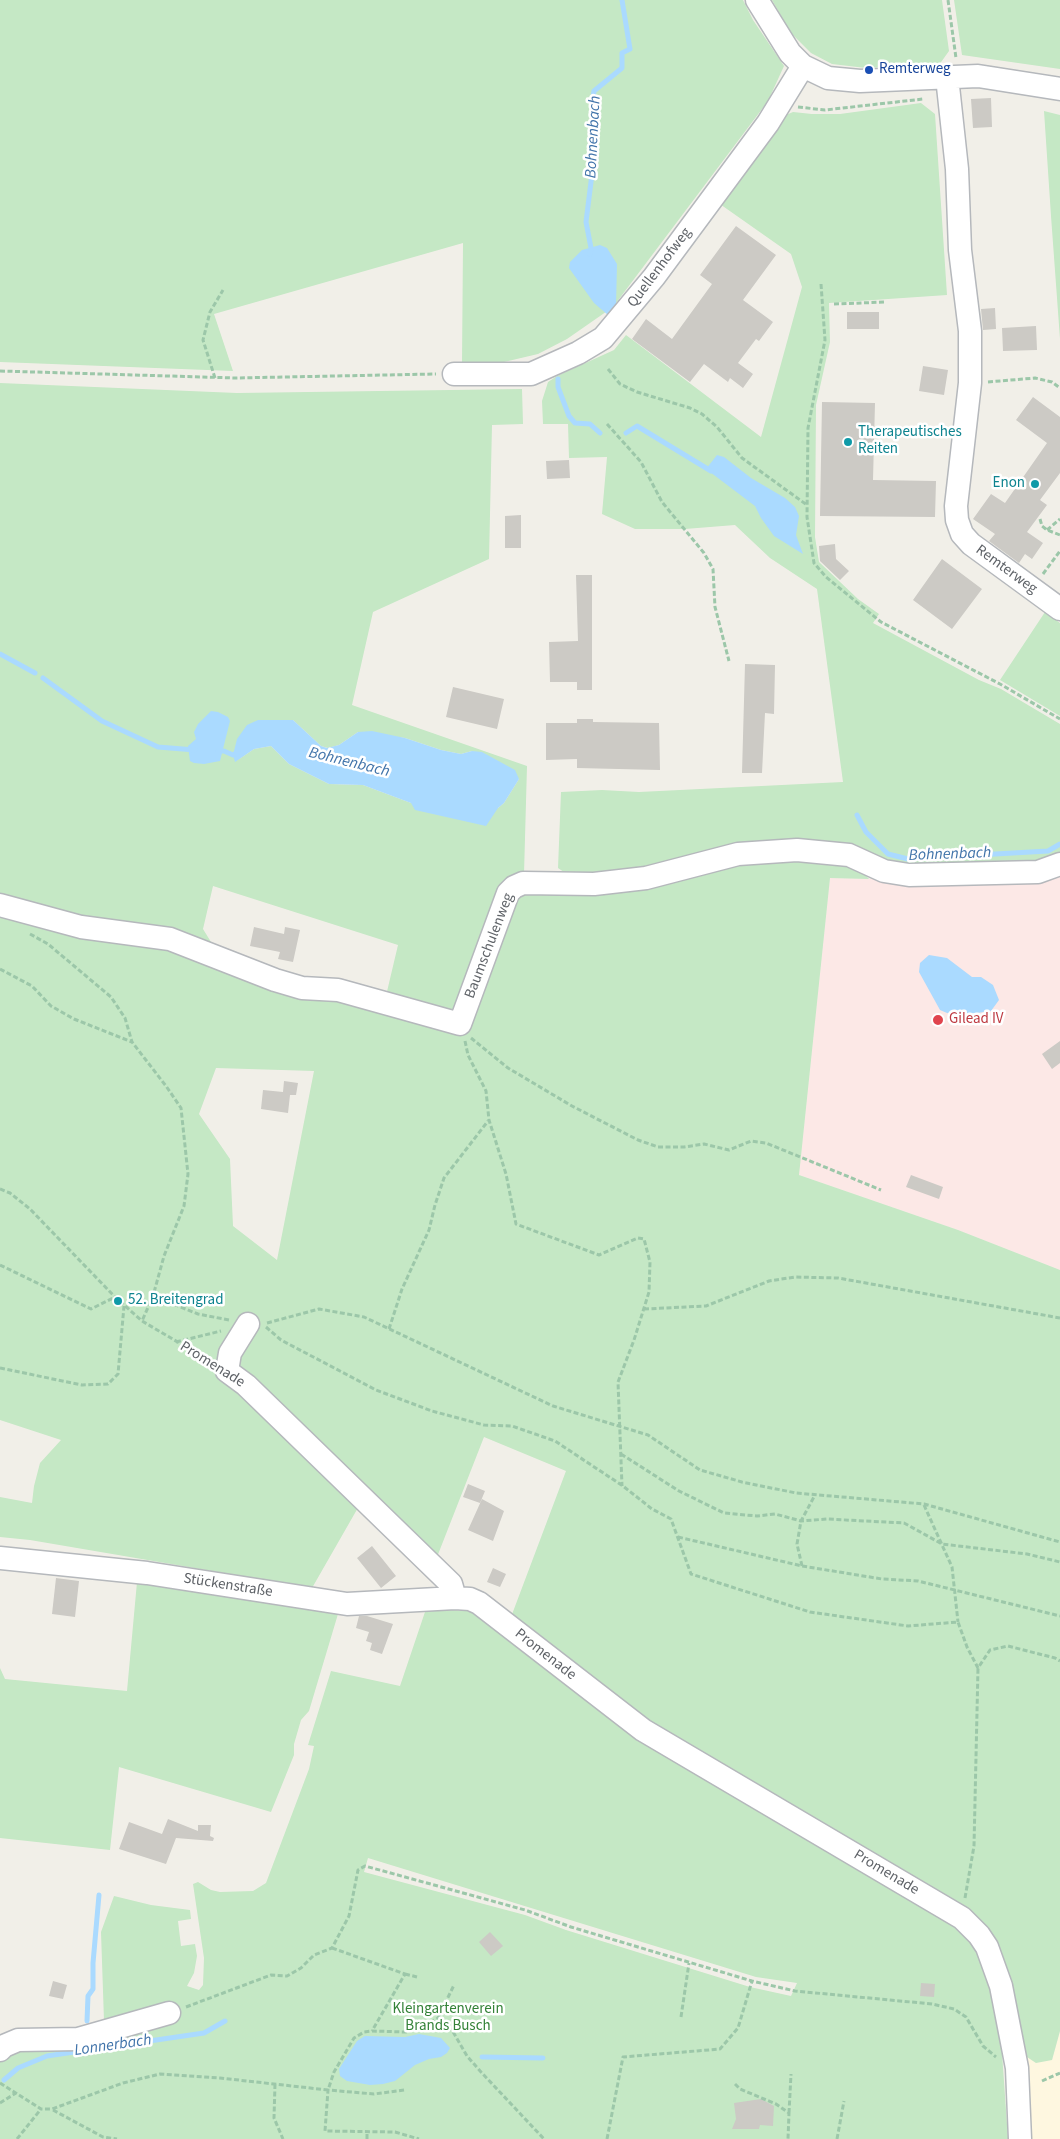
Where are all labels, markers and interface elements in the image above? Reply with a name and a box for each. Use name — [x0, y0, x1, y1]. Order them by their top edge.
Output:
place label: Remterweg — [879, 61, 951, 79]
marker: Remterweg — [863, 64, 875, 76]
water label: Bohnenbach — [582, 95, 606, 179]
street label: Quellenhofweg — [624, 225, 696, 311]
place label: Therapeutisches Reiten — [858, 424, 962, 459]
marker: Therapeutisches Reiten — [842, 436, 854, 448]
place label: Enon — [993, 475, 1025, 493]
marker: Enon — [1029, 478, 1041, 490]
street label: Remterweg — [972, 542, 1040, 598]
water label: Bohnenbach — [307, 744, 391, 782]
water label: Bohnenbach — [908, 844, 992, 866]
street label: Baumschulenweg — [462, 891, 518, 1001]
place label: Gilead IV — [949, 1011, 1004, 1029]
marker: Gilead IV — [931, 1013, 945, 1027]
place label: 52. Breitengrad — [128, 1292, 223, 1310]
marker: 52. Breitengrad — [112, 1295, 124, 1307]
street label: Promenade — [176, 1338, 248, 1392]
street label: Stückenstraße — [182, 1570, 274, 1602]
street label: Promenade — [511, 1625, 579, 1685]
street label: Promenade — [850, 1846, 922, 1900]
park label: Kleingartenverein Brands Busch — [392, 2001, 504, 2036]
water label: Lonnerbach — [73, 2031, 153, 2061]

